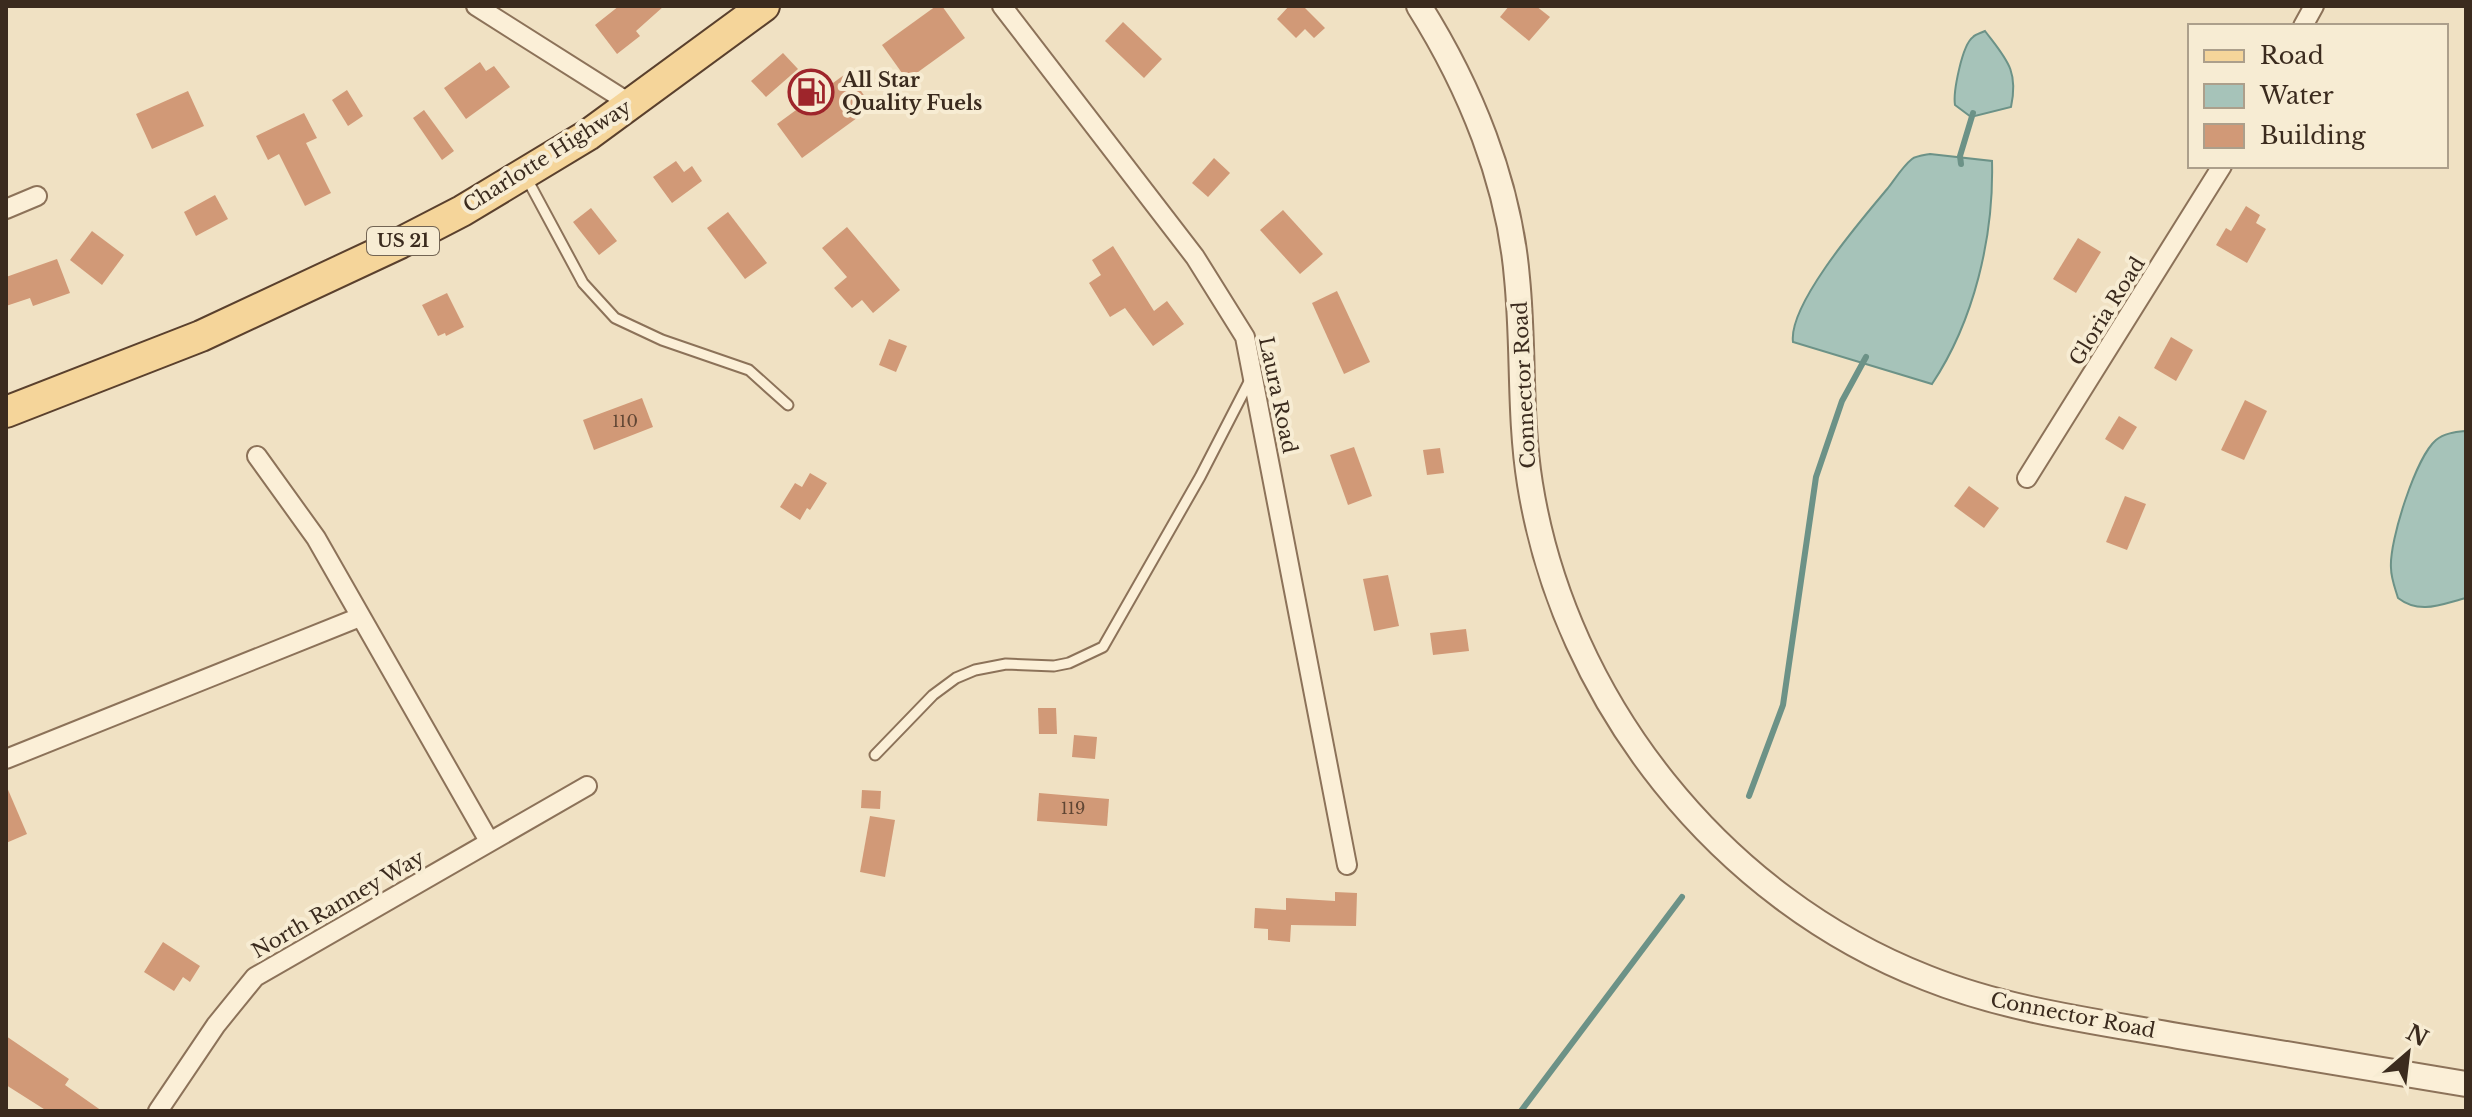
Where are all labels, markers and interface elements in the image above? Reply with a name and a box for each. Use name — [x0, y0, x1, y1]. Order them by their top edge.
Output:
legend — [2188, 24, 2448, 168]
text: Road — [2260, 41, 2324, 70]
fuel station icon: All Star Quality Fuels — [787, 68, 835, 116]
place label: All Star Quality Fuels — [841, 68, 982, 115]
text: Water — [2259, 81, 2334, 110]
street label: Charlotte Highway — [459, 95, 635, 217]
text: Building — [2260, 121, 2366, 150]
road number: US 21 — [367, 227, 439, 255]
street label: Gloria Road — [2064, 252, 2150, 370]
street label: Connector Road — [1508, 301, 1540, 469]
street label: Laura Road — [1254, 335, 1302, 455]
house number: 110 — [612, 411, 638, 431]
house number: 119 — [1061, 798, 1085, 818]
street label: North Ranney Way — [248, 845, 429, 963]
street label: Connector Road — [1989, 987, 2157, 1043]
north arrow — [2368, 1013, 2448, 1093]
text: N — [2402, 1019, 2433, 1053]

